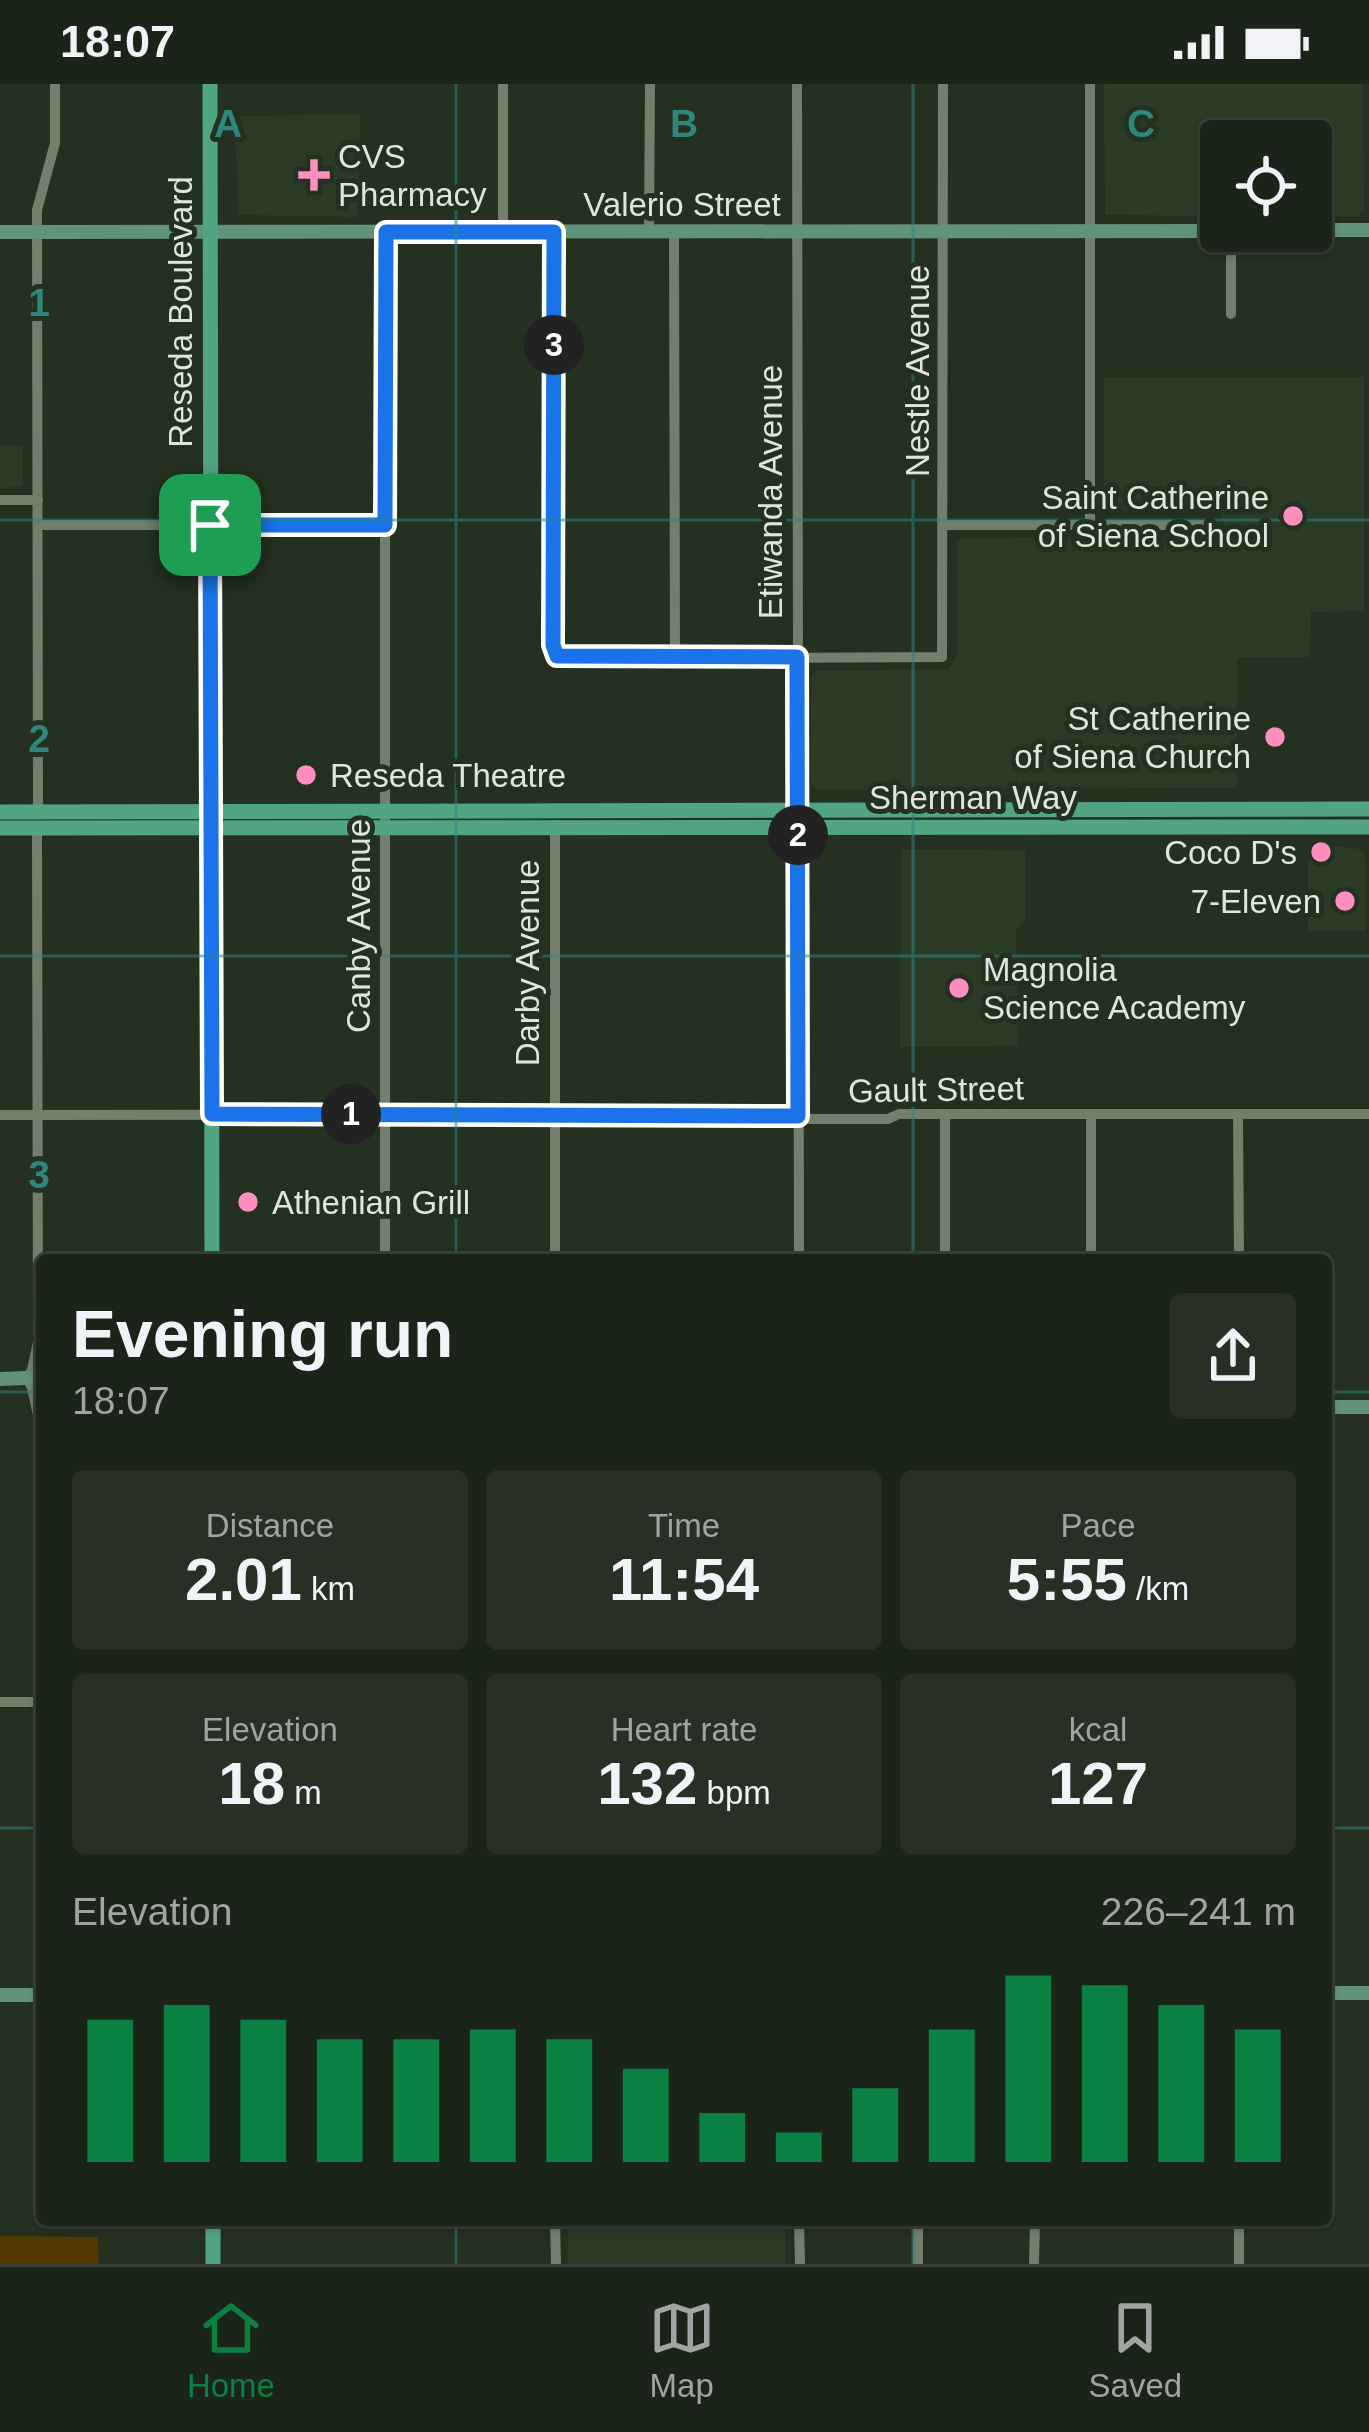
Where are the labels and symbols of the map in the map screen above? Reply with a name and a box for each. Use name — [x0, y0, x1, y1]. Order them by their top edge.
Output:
text: A — [214, 102, 242, 145]
text: B — [670, 102, 698, 145]
text: C — [1127, 102, 1155, 145]
place label: CVS Pharmacy — [338, 138, 487, 213]
marker: CVS Pharmacy — [301, 162, 327, 188]
street label: Reseda Boulevard — [162, 176, 199, 448]
street label: Valerio Street — [583, 186, 781, 223]
street label: Nestle Avenue — [899, 265, 936, 477]
text: 1 — [28, 281, 50, 324]
pin: 3 — [524, 315, 584, 375]
street label: Etiwanda Avenue — [752, 365, 789, 619]
pin — [159, 474, 261, 576]
place label: Saint Catherine of Siena School — [1038, 479, 1269, 554]
marker: Saint Catherine of Siena School — [1280, 503, 1306, 529]
place label: St Catherine of Siena Church — [1014, 700, 1251, 775]
text: 2 — [28, 717, 50, 760]
marker: St Catherine of Siena Church — [1262, 724, 1288, 750]
place label: Reseda Theatre — [330, 757, 566, 794]
marker: Reseda Theatre — [293, 762, 319, 788]
street label: Sherman Way — [869, 779, 1077, 816]
pin: 2 — [768, 805, 828, 865]
street label: Canby Avenue — [340, 819, 377, 1033]
place label: Coco D's — [1164, 834, 1297, 871]
marker: Coco D's — [1308, 839, 1334, 865]
street label: Darby Avenue — [509, 860, 546, 1066]
place label: 7-Eleven — [1191, 883, 1321, 920]
marker: 7-Eleven — [1332, 888, 1358, 914]
place label: Magnolia Science Academy — [983, 951, 1246, 1026]
marker: Magnolia Science Academy — [946, 975, 972, 1001]
street label: Gault Street — [848, 1069, 1024, 1110]
pin: 1 — [321, 1084, 381, 1144]
text: 3 — [28, 1153, 50, 1196]
place label: Athenian Grill — [272, 1184, 470, 1221]
marker: Athenian Grill — [235, 1189, 261, 1215]

